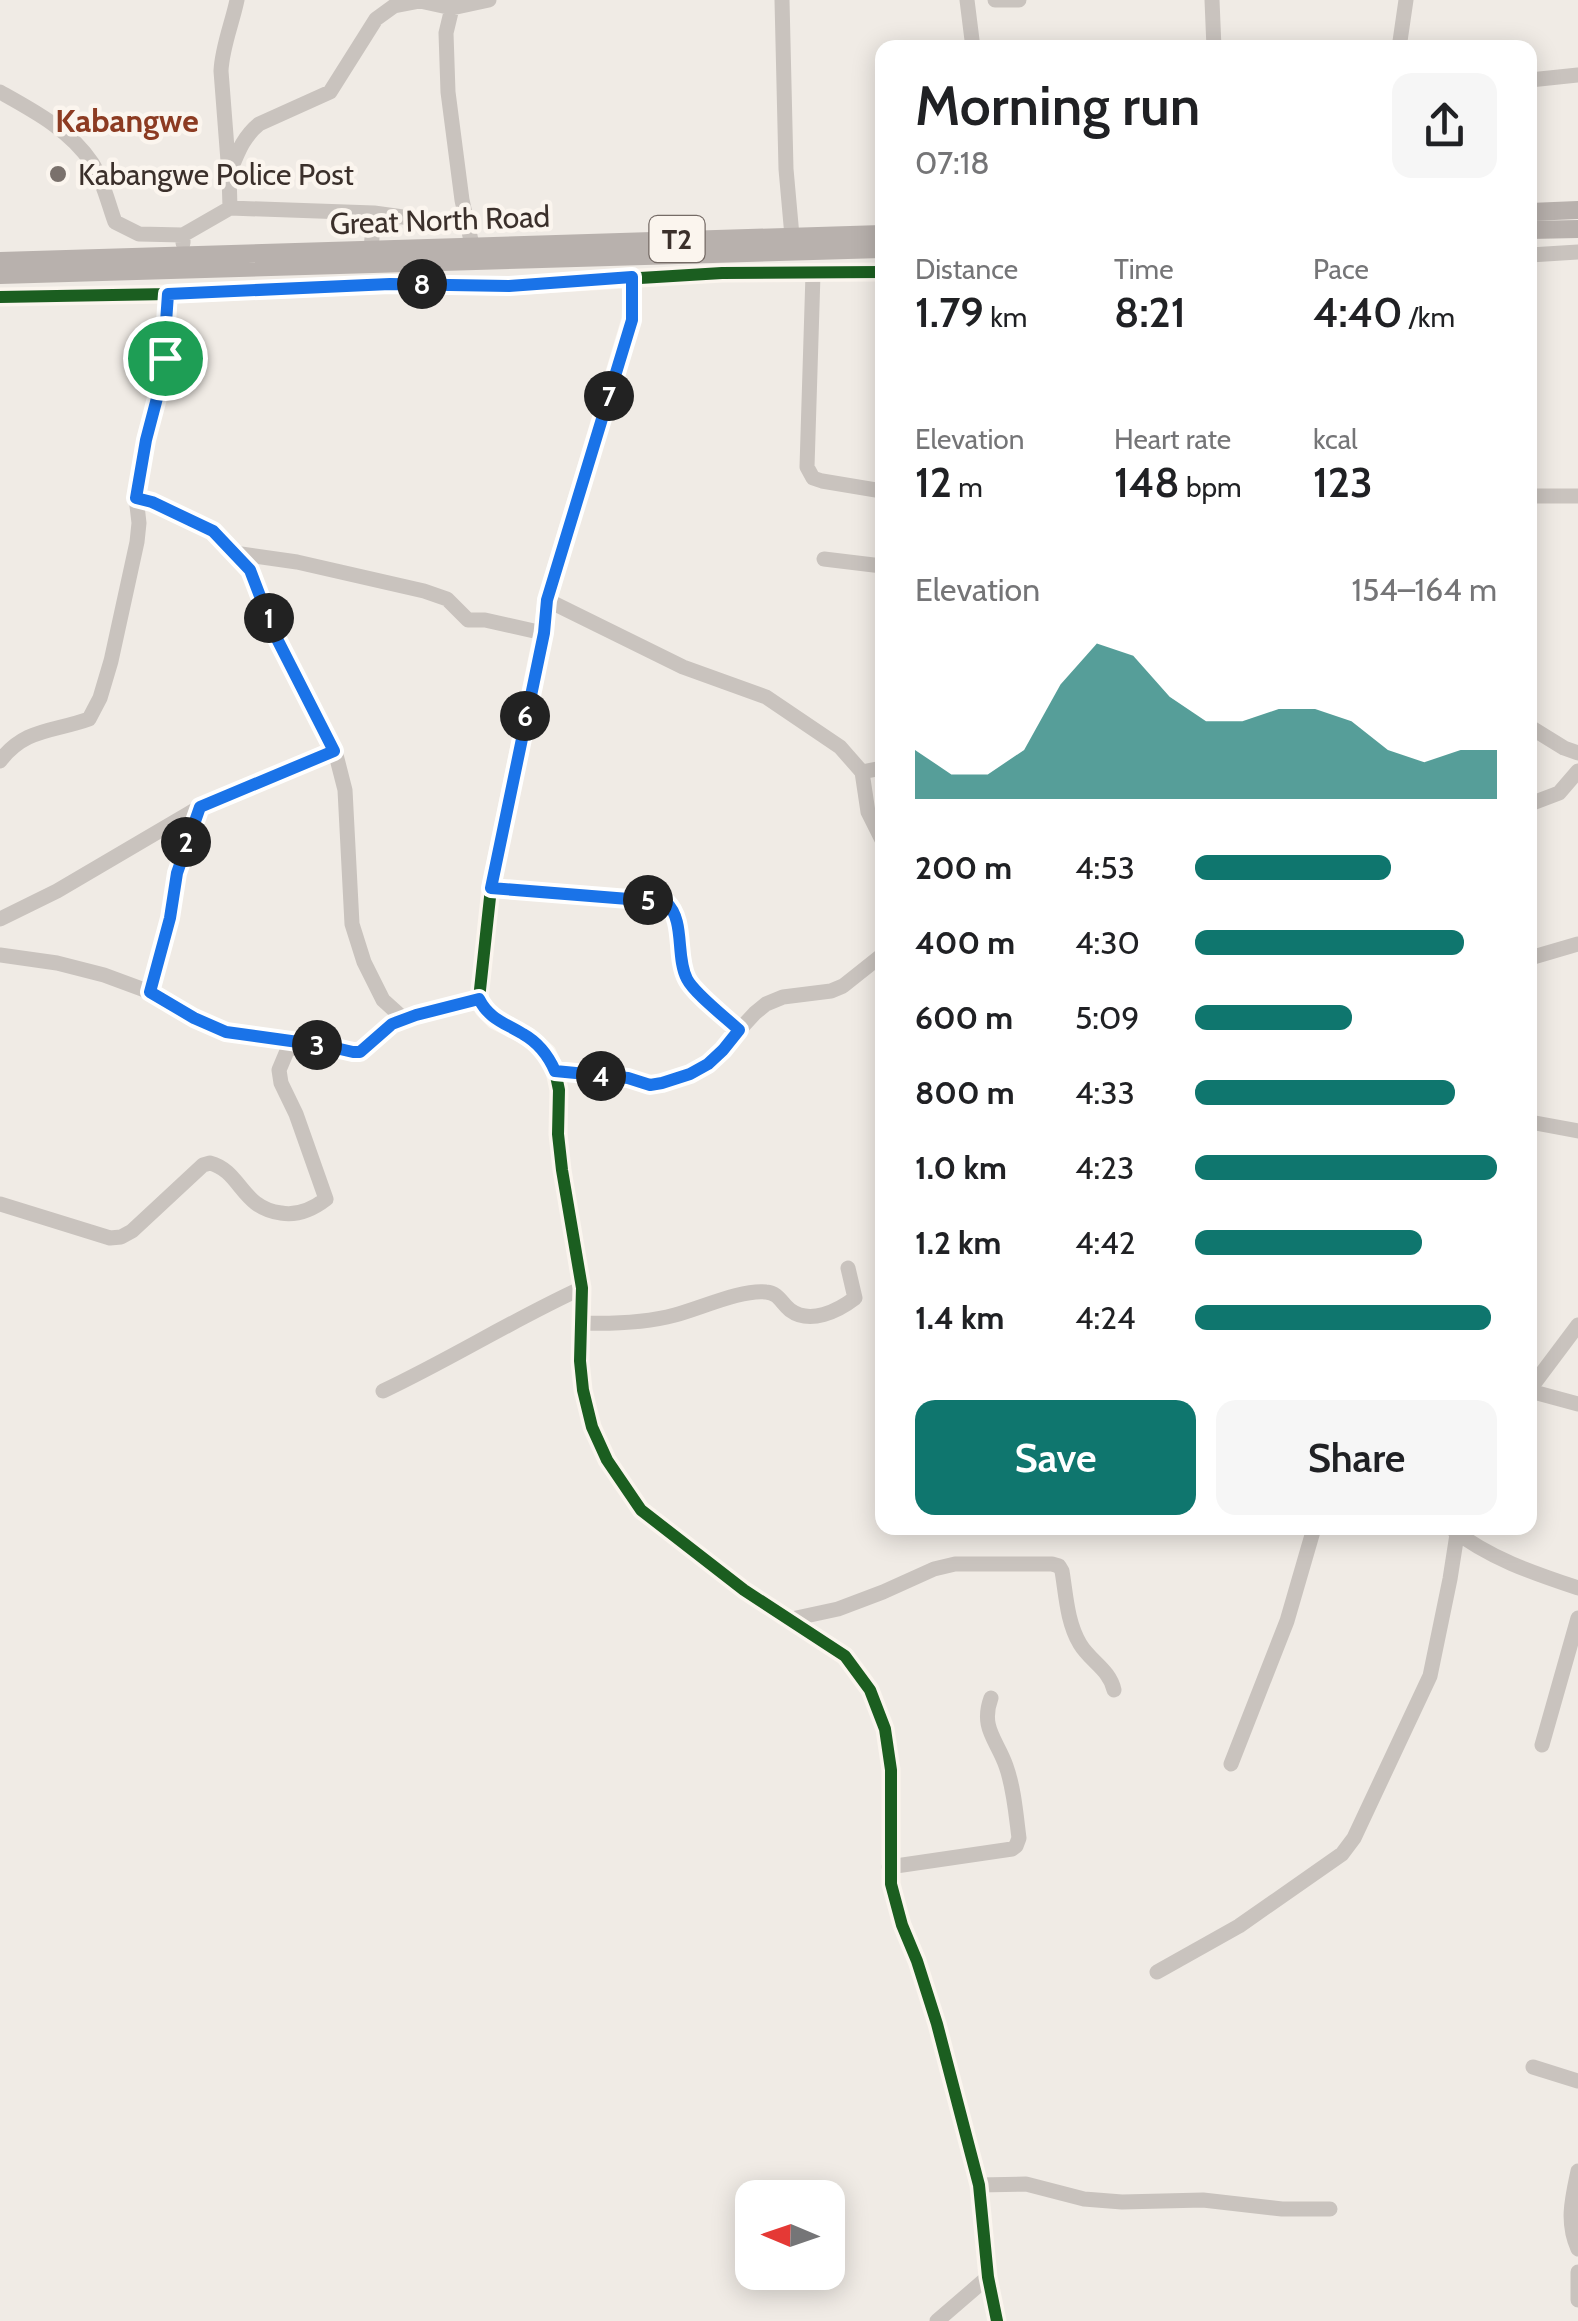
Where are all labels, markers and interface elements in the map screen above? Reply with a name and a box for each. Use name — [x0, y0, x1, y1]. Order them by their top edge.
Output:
text: Morning run — [915, 72, 1200, 139]
button: share — [1392, 73, 1497, 178]
district label: Kabangwe — [55, 101, 199, 140]
text: 07:18 — [915, 143, 990, 182]
place label: Kabangwe Police Post — [78, 156, 354, 193]
marker: Kabangwe Police Post — [47, 163, 69, 185]
street label: Great North Road — [329, 198, 551, 242]
road number: T2 — [650, 216, 704, 262]
text: Distance — [915, 252, 1018, 286]
text: Time — [1114, 252, 1174, 286]
text: Pace — [1313, 252, 1369, 286]
pin: 8 — [397, 259, 447, 309]
text: 8 — [414, 267, 430, 301]
text: 1.79 — [915, 286, 984, 338]
text: 8:21 — [1114, 286, 1185, 338]
text: 4:40 — [1313, 286, 1403, 338]
text: km — [984, 300, 1027, 334]
text: /km — [1403, 300, 1455, 334]
pin — [123, 316, 208, 401]
icon: arrive — [138, 331, 193, 386]
pin: 7 — [584, 371, 634, 421]
text: 7 — [602, 379, 616, 413]
text: Elevation — [915, 422, 1024, 456]
text: Heart rate — [1114, 422, 1231, 456]
text: kcal — [1313, 422, 1358, 456]
text: 12 — [915, 456, 952, 508]
text: 148 — [1114, 456, 1180, 508]
text: 123 — [1313, 456, 1373, 508]
text: m — [952, 470, 983, 504]
text: bpm — [1180, 470, 1242, 504]
text: Elevation — [915, 570, 1040, 609]
text: 154–164 m — [1351, 570, 1497, 609]
pin: 1 — [244, 593, 294, 643]
text: 1 — [264, 601, 274, 635]
pin: 6 — [500, 691, 550, 741]
text: 6 — [517, 699, 533, 733]
pin: 2 — [161, 817, 211, 867]
text: 2 — [179, 825, 193, 859]
text: 200 m — [915, 848, 1012, 887]
text: 4:53 — [1075, 848, 1135, 887]
pin: 5 — [623, 875, 673, 925]
text: 5 — [640, 883, 656, 917]
text: 400 m — [915, 923, 1015, 962]
text: 4:30 — [1075, 923, 1140, 962]
text: 600 m — [915, 998, 1013, 1037]
text: 5:09 — [1075, 998, 1139, 1037]
pin: 3 — [292, 1020, 342, 1070]
text: 3 — [309, 1028, 325, 1062]
pin: 4 — [576, 1051, 626, 1101]
text: 4 — [592, 1059, 610, 1093]
text: 800 m — [915, 1073, 1015, 1112]
text: 4:33 — [1075, 1073, 1135, 1112]
text: 1.0 km — [915, 1148, 1007, 1187]
text: 4:23 — [1075, 1148, 1134, 1187]
text: 1.2 km — [915, 1223, 1001, 1262]
text: 4:42 — [1075, 1223, 1135, 1262]
text: 1.4 km — [915, 1298, 1004, 1337]
text: 4:24 — [1075, 1298, 1135, 1337]
button: Save — [915, 1400, 1196, 1515]
button: Share — [1216, 1400, 1497, 1515]
north arrow — [735, 2180, 845, 2290]
map controls — [735, 2180, 845, 2290]

